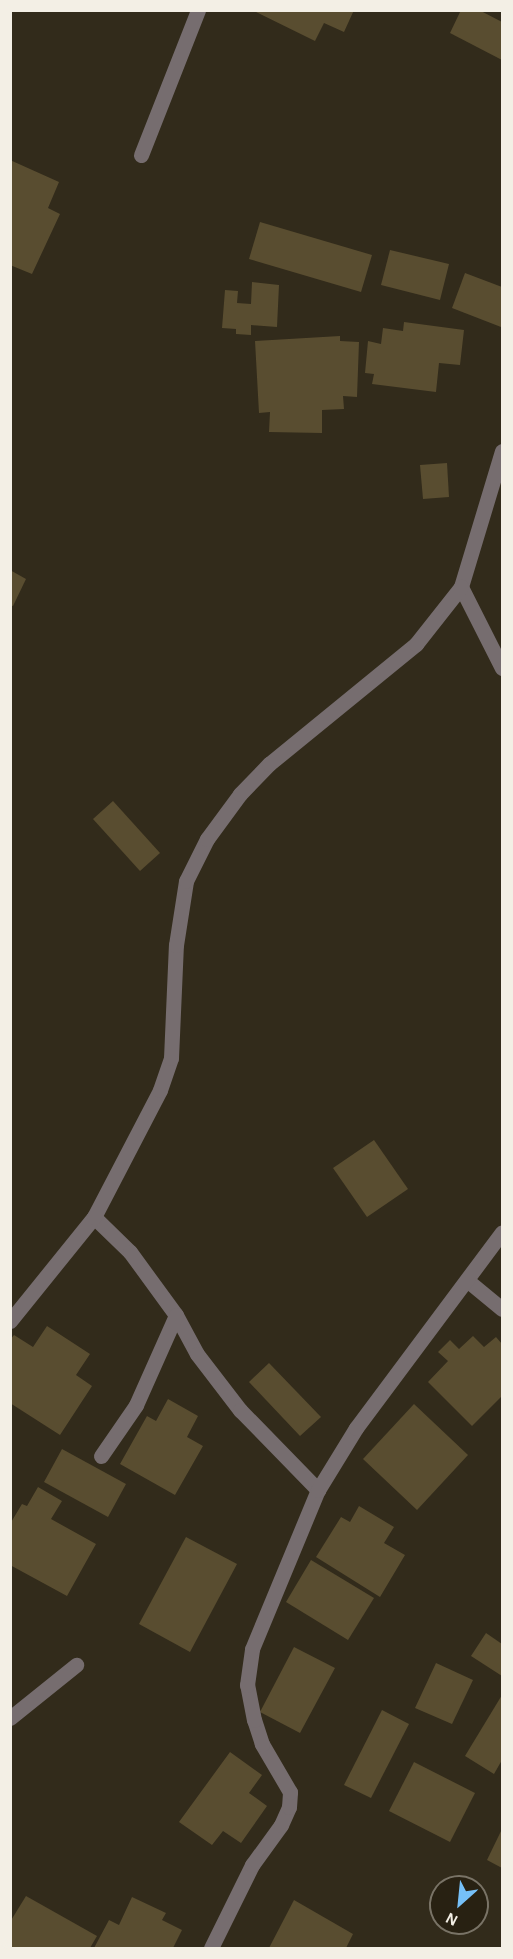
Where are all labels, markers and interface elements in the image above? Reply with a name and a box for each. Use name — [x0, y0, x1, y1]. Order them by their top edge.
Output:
north arrow — [429, 1875, 489, 1935]
text: N — [443, 1910, 460, 1929]

